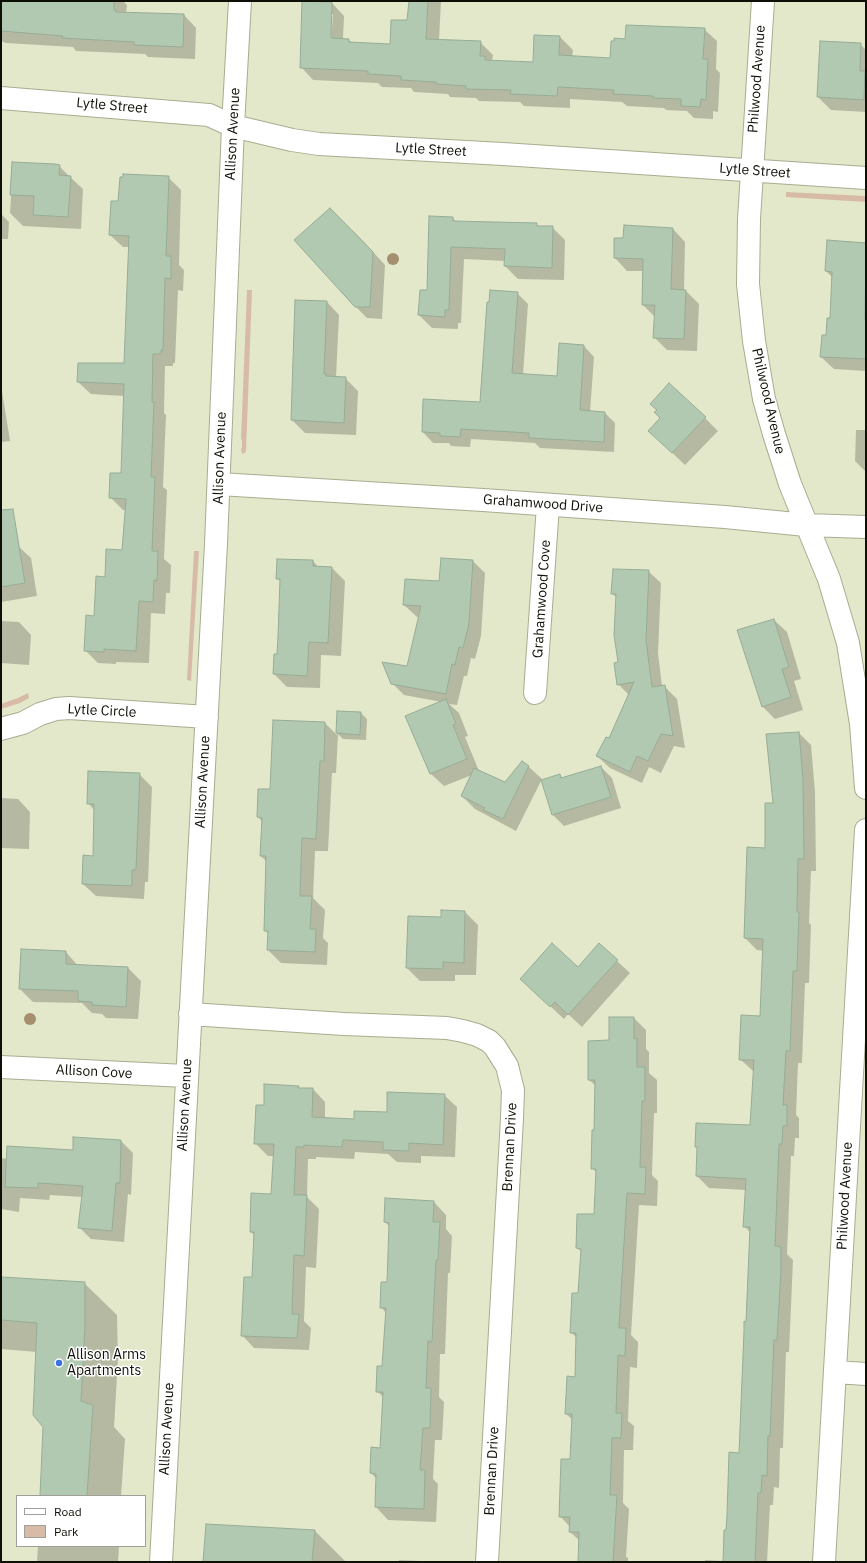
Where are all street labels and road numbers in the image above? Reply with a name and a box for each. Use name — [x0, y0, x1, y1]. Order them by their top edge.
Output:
street label: Philwood Avenue — [745, 24, 769, 134]
street label: Allison Avenue — [222, 87, 244, 181]
street label: Lytle Street — [76, 95, 148, 117]
street label: Lytle Street — [395, 140, 467, 160]
street label: Lytle Street — [719, 160, 791, 182]
street label: Philwood Avenue — [748, 346, 788, 456]
street label: Allison Avenue — [210, 411, 230, 505]
street label: Grahamwood Drive — [482, 491, 604, 517]
street label: Grahamwood Cove — [529, 539, 555, 659]
street label: Lytle Circle — [67, 701, 137, 721]
street label: Allison Avenue — [192, 735, 214, 829]
street label: Allison Avenue — [174, 1058, 196, 1152]
street label: Allison Cove — [55, 1062, 133, 1082]
street label: Brennan Drive — [499, 1102, 521, 1192]
street label: Philwood Avenue — [834, 1142, 856, 1250]
street label: Allison Avenue — [156, 1382, 178, 1476]
street label: Brennan Drive — [481, 1426, 503, 1516]

